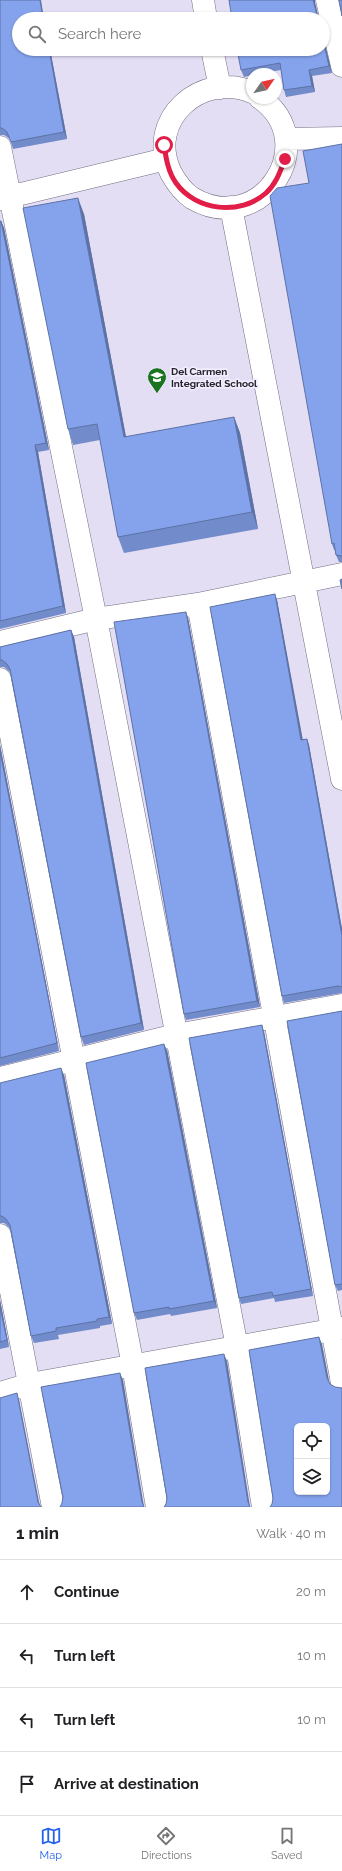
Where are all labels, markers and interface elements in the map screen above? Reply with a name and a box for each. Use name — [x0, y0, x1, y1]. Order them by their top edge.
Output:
search box — [12, 12, 330, 56]
icon: search — [26, 23, 48, 45]
text: Search here — [58, 25, 141, 43]
north arrow — [246, 68, 282, 104]
route start — [155, 136, 173, 154]
route end — [276, 150, 294, 168]
school or university icon: Del Carmen Integrated School — [146, 366, 168, 394]
place label: Del Carmen Integrated School — [171, 366, 258, 389]
map controls — [294, 1423, 330, 1495]
button: locate — [294, 1423, 330, 1459]
button: layers — [294, 1459, 330, 1495]
text: 1 min — [16, 1523, 59, 1543]
text: Walk · 40 m — [256, 1526, 326, 1541]
icon: ahead — [16, 1581, 38, 1603]
text: Continue — [54, 1583, 119, 1601]
text: 20 m — [296, 1584, 326, 1599]
icon: left — [16, 1645, 38, 1667]
text: Turn left — [54, 1647, 115, 1665]
text: 10 m — [297, 1648, 326, 1663]
icon: left — [16, 1709, 38, 1731]
text: Turn left — [54, 1711, 115, 1729]
text: 10 m — [297, 1712, 326, 1727]
icon: arrive — [16, 1773, 38, 1795]
text: Arrive at destination — [54, 1775, 199, 1793]
tab: Map — [40, 1825, 62, 1862]
tab: Directions — [141, 1825, 192, 1862]
tab: Saved — [271, 1825, 302, 1862]

